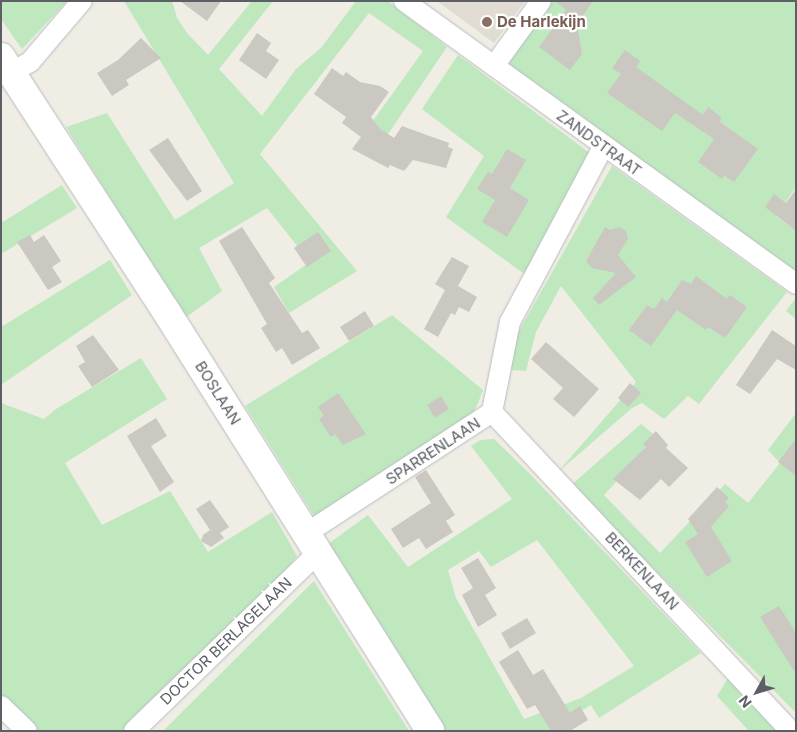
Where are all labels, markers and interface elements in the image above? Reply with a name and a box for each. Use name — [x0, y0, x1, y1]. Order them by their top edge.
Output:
place label: De Harlekijn — [497, 13, 586, 31]
marker: De Harlekijn — [481, 16, 493, 28]
street label: ZANDSTRAAT — [553, 106, 645, 180]
street label: BOSLAAN — [191, 358, 245, 428]
street label: SPARRENLAAN — [382, 414, 484, 488]
street label: BERKENLAAN — [601, 528, 683, 614]
street label: DOCTOR BERLAGELAAN — [157, 574, 295, 708]
north arrow — [732, 667, 782, 717]
text: N — [735, 692, 755, 711]

